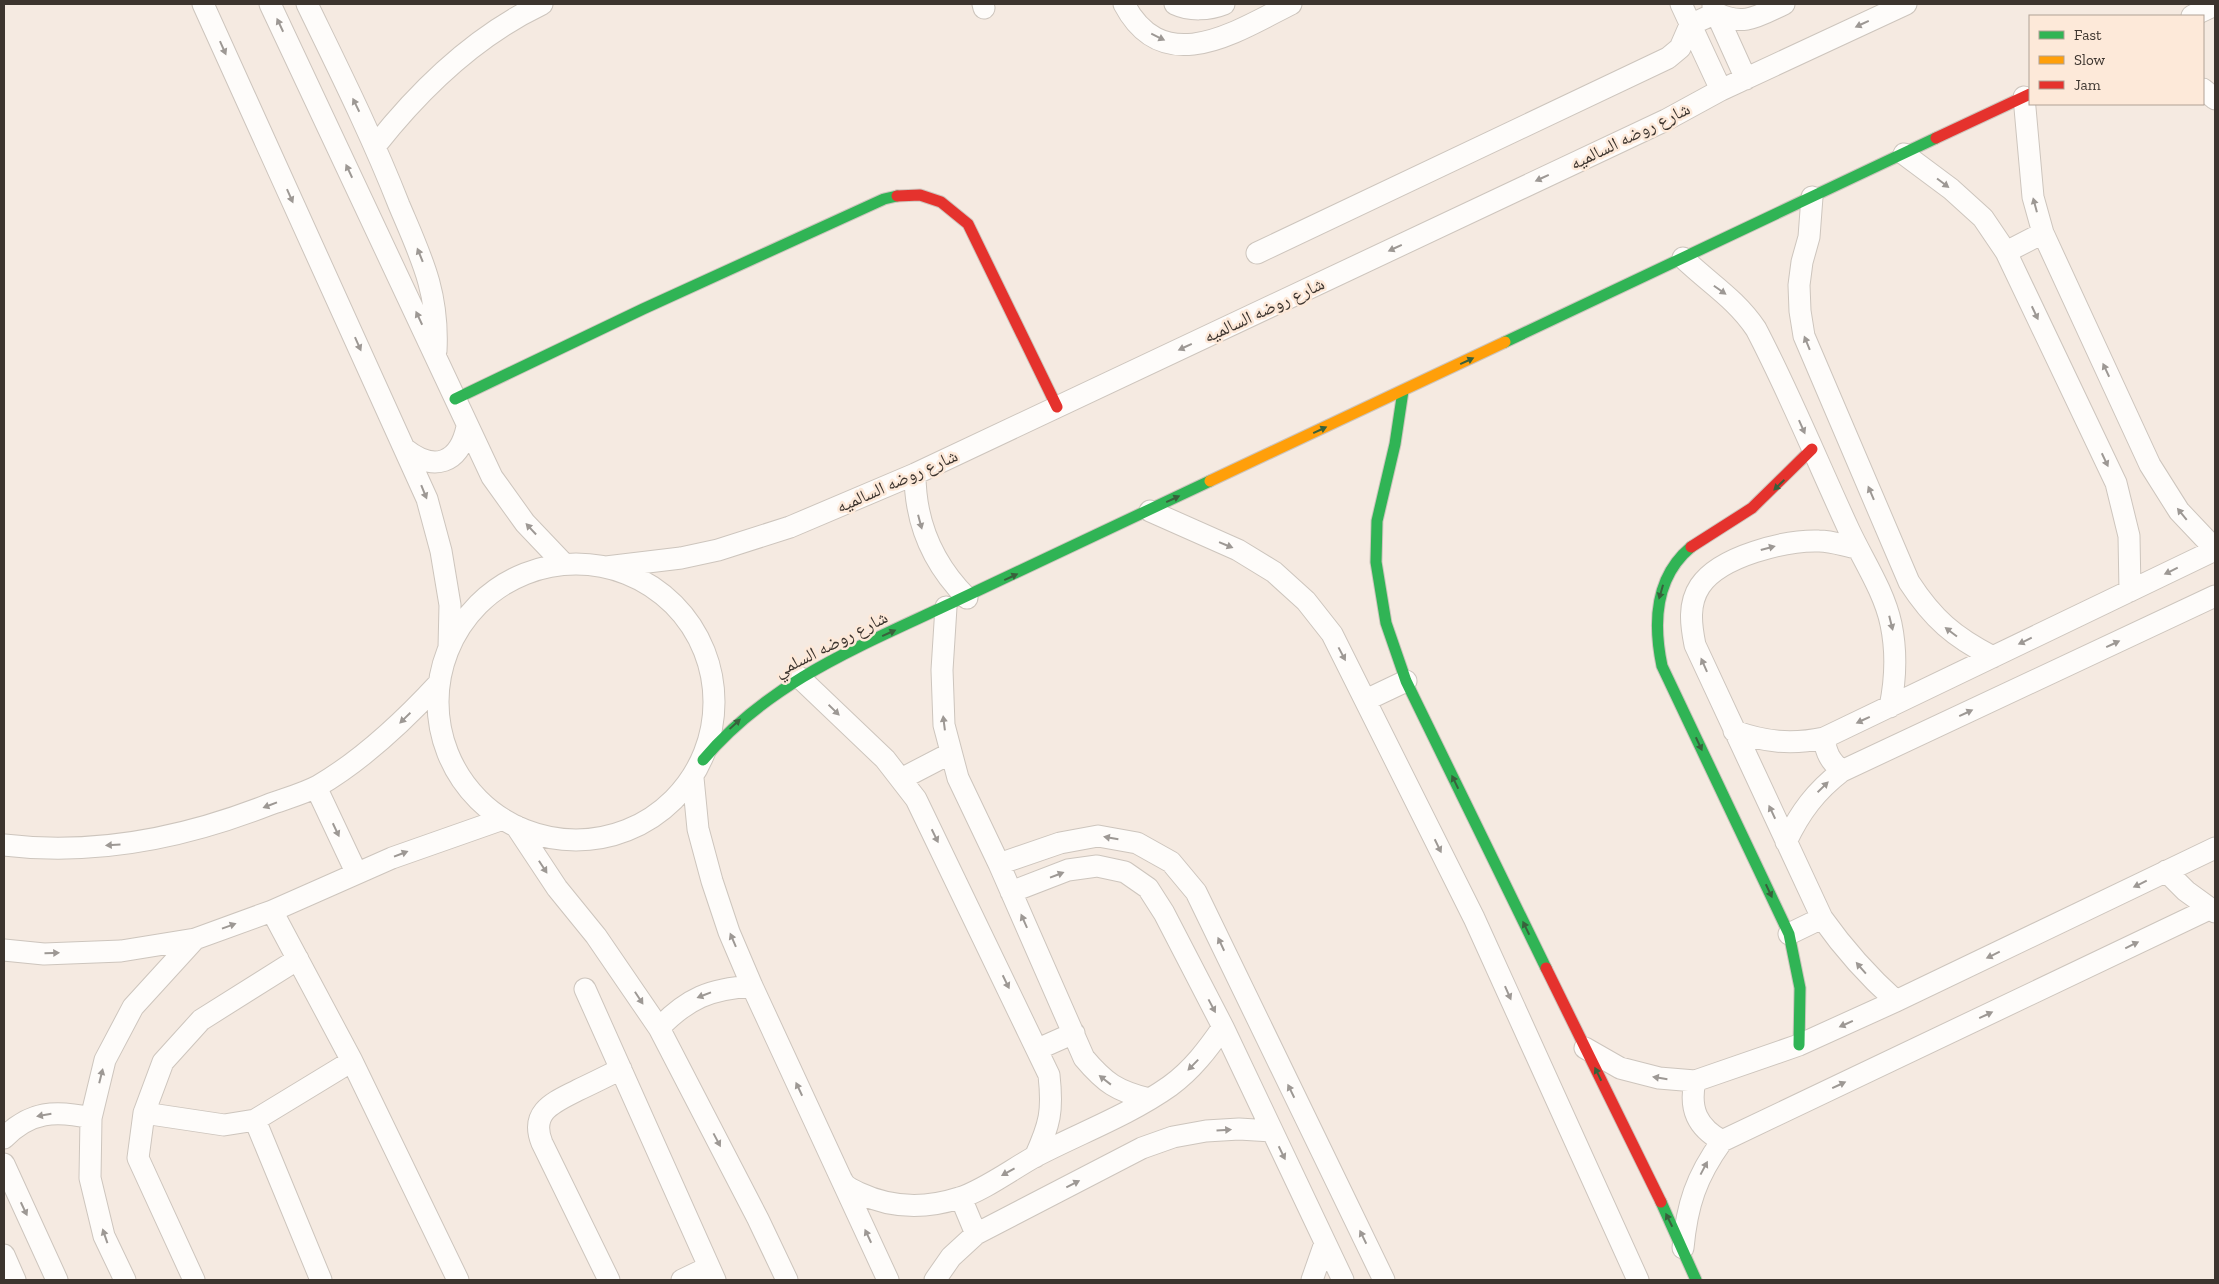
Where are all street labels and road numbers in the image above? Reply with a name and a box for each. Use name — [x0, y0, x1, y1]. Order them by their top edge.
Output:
street label: شارع روضه السالميه — [1567, 98, 1693, 174]
street label: شارع روضه السالميه — [1200, 272, 1328, 348]
street label: شارع روضه السالميه — [833, 444, 961, 518]
street label: شارع روضه السلمي — [771, 606, 893, 685]

